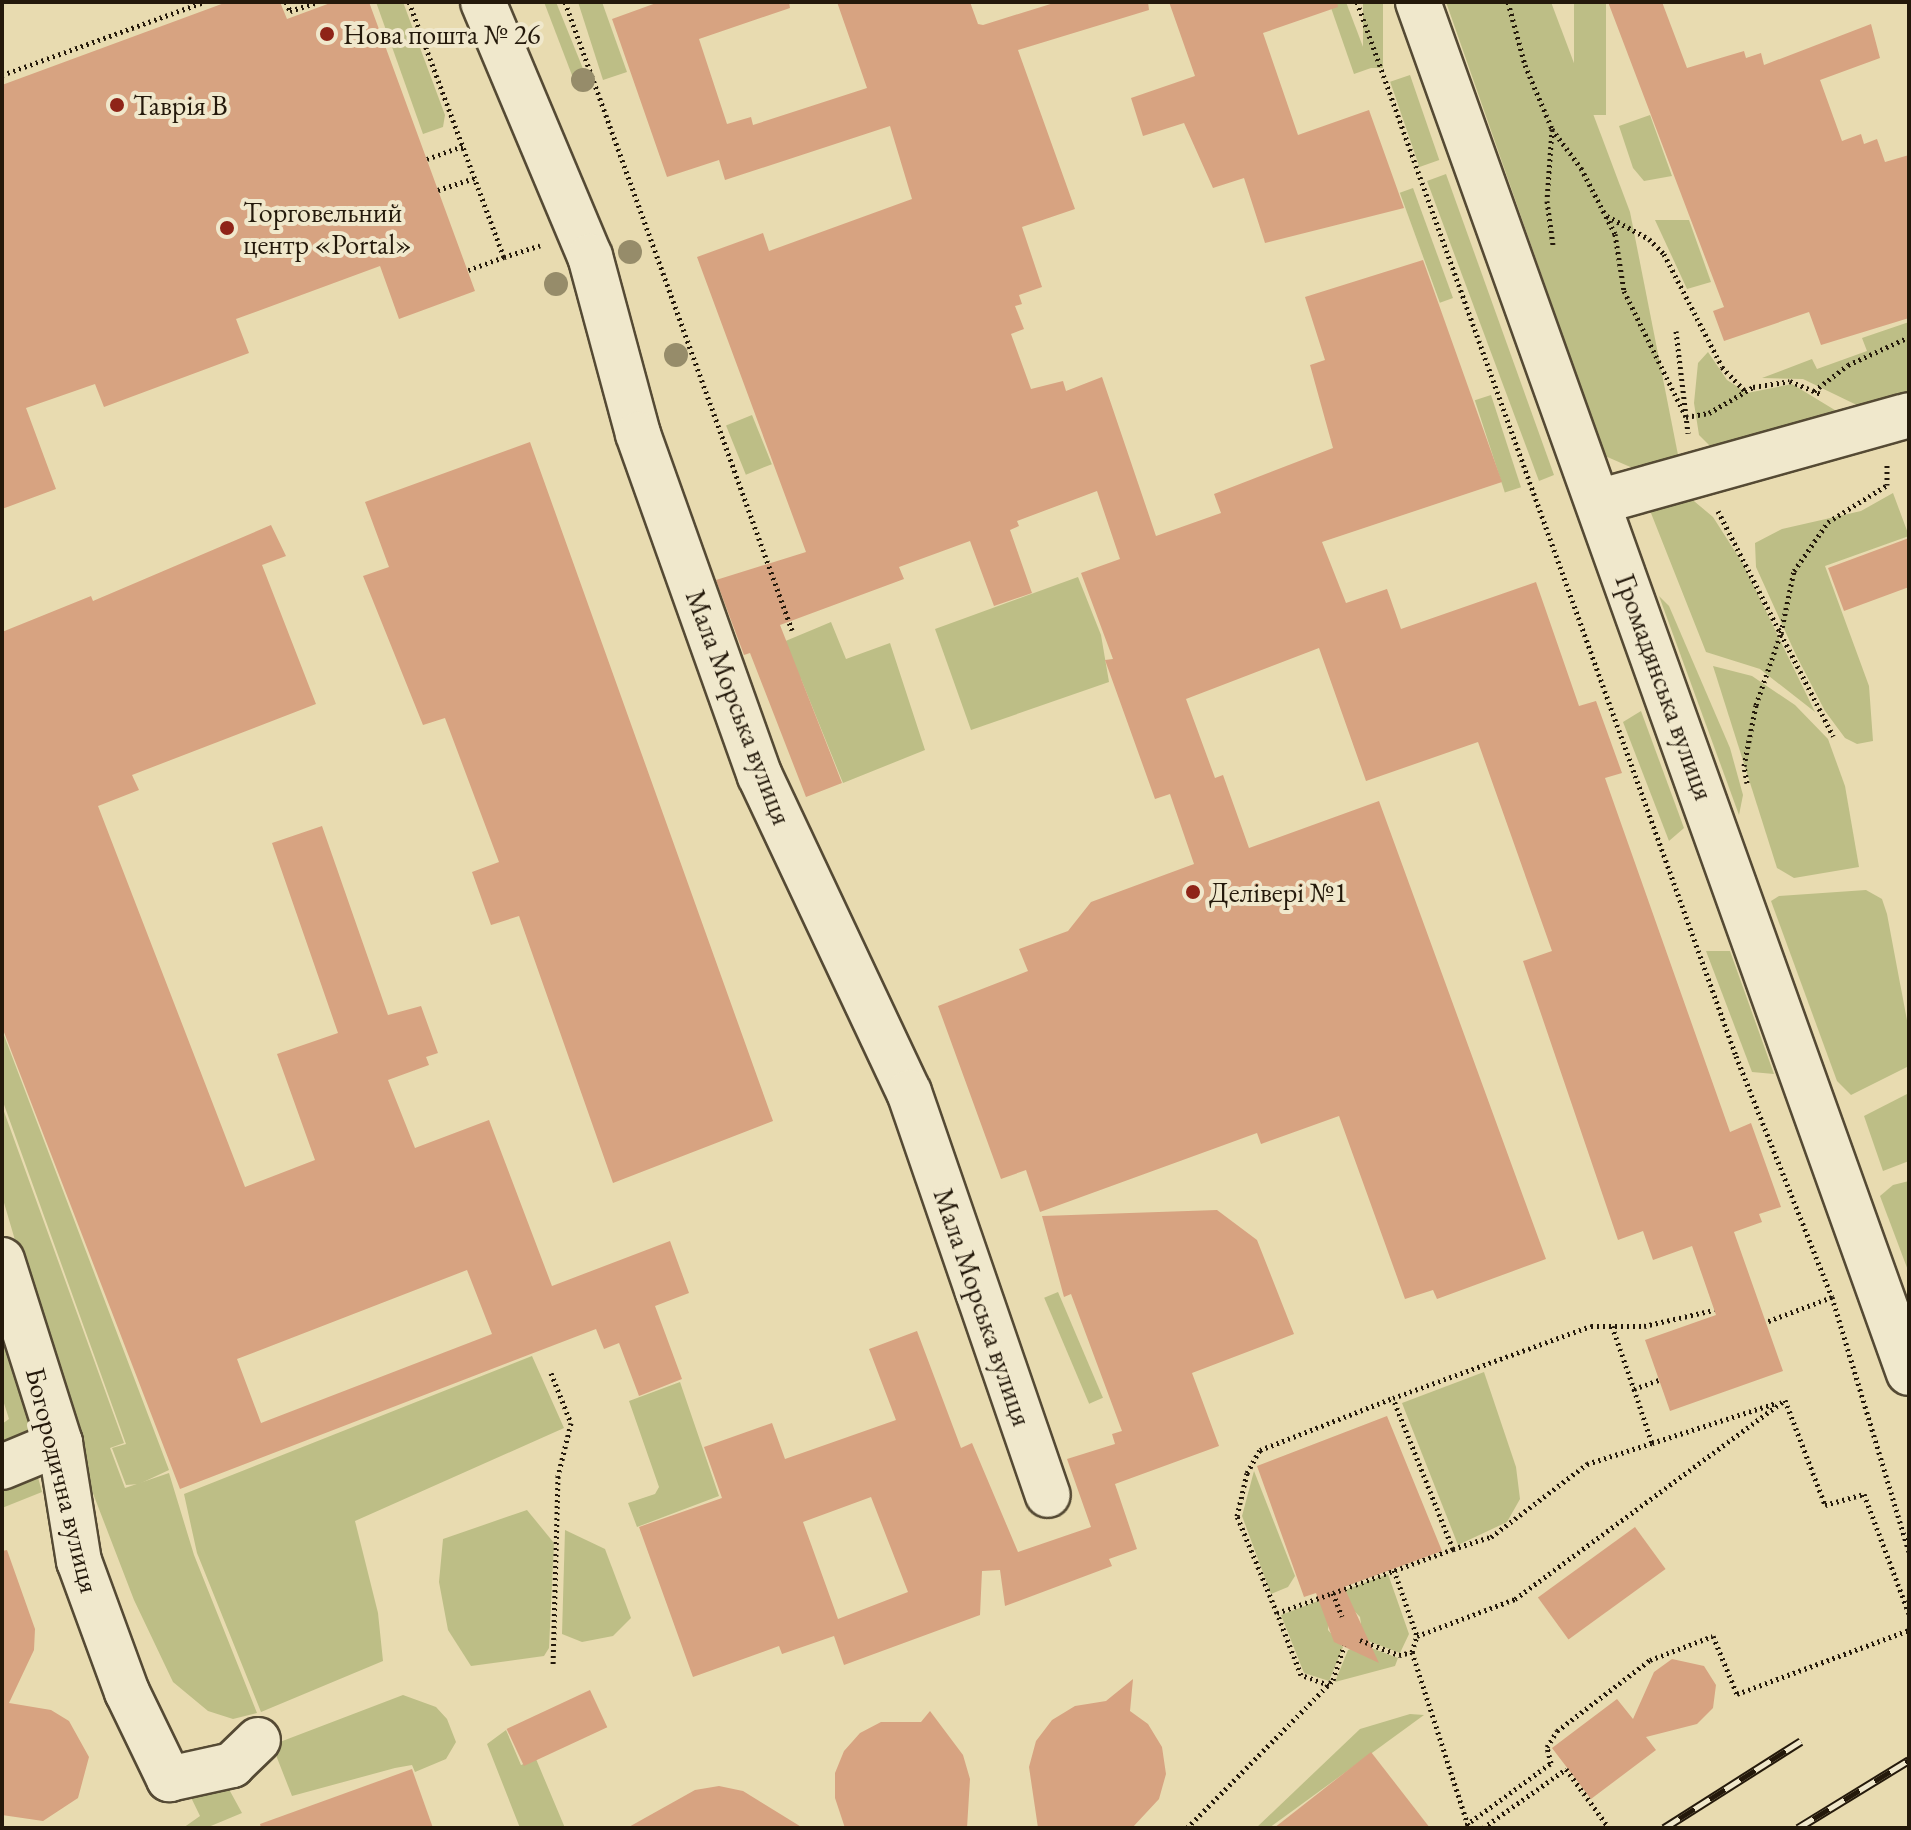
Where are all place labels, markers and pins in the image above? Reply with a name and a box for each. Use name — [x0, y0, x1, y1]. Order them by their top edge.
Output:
place label: Нова пошта № 26 — [343, 17, 541, 51]
marker: Нова пошта № 26 — [318, 25, 336, 43]
place label: Таврія В — [133, 88, 228, 122]
marker: Таврія В — [108, 96, 126, 114]
place label: Торговельний центр «Portal» — [243, 195, 412, 261]
marker: Торговельний центр «Portal» — [218, 219, 236, 237]
place label: Делівері №1 — [1209, 875, 1347, 909]
marker: Делівері №1 — [1184, 883, 1202, 901]

